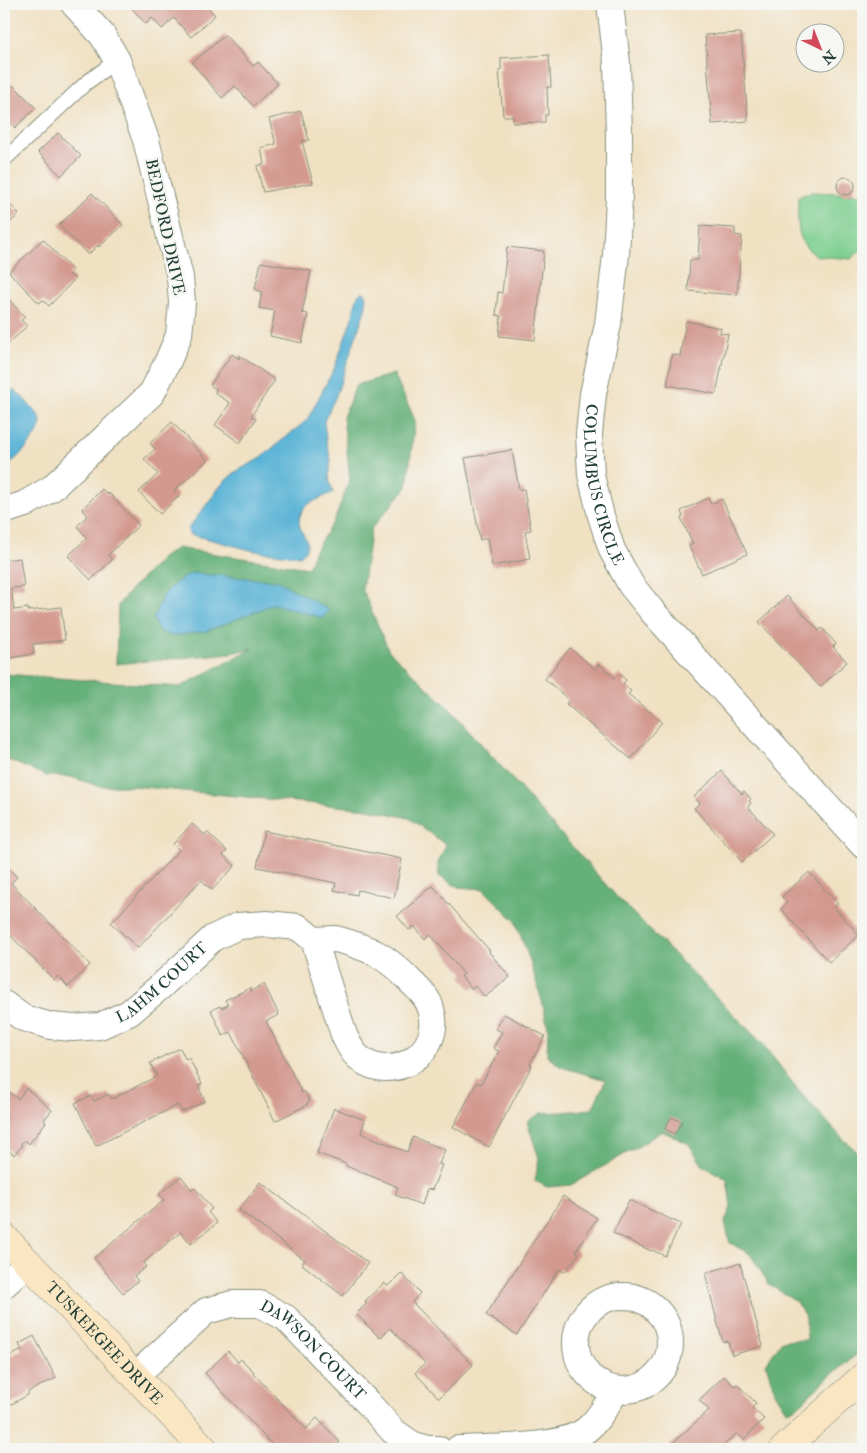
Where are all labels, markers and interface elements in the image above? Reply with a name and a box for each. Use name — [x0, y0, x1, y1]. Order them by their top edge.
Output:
north arrow — [794, 22, 844, 72]
text: N — [818, 46, 840, 68]
street label: BEDFORD DRIVE — [141, 157, 189, 297]
street label: COLUMBUS CIRCLE — [579, 403, 628, 569]
street label: LAHM COURT — [113, 938, 212, 1028]
street label: TUSKEEGEE DRIVE — [41, 1277, 167, 1409]
street label: DAWSON COURT — [257, 1296, 370, 1405]

